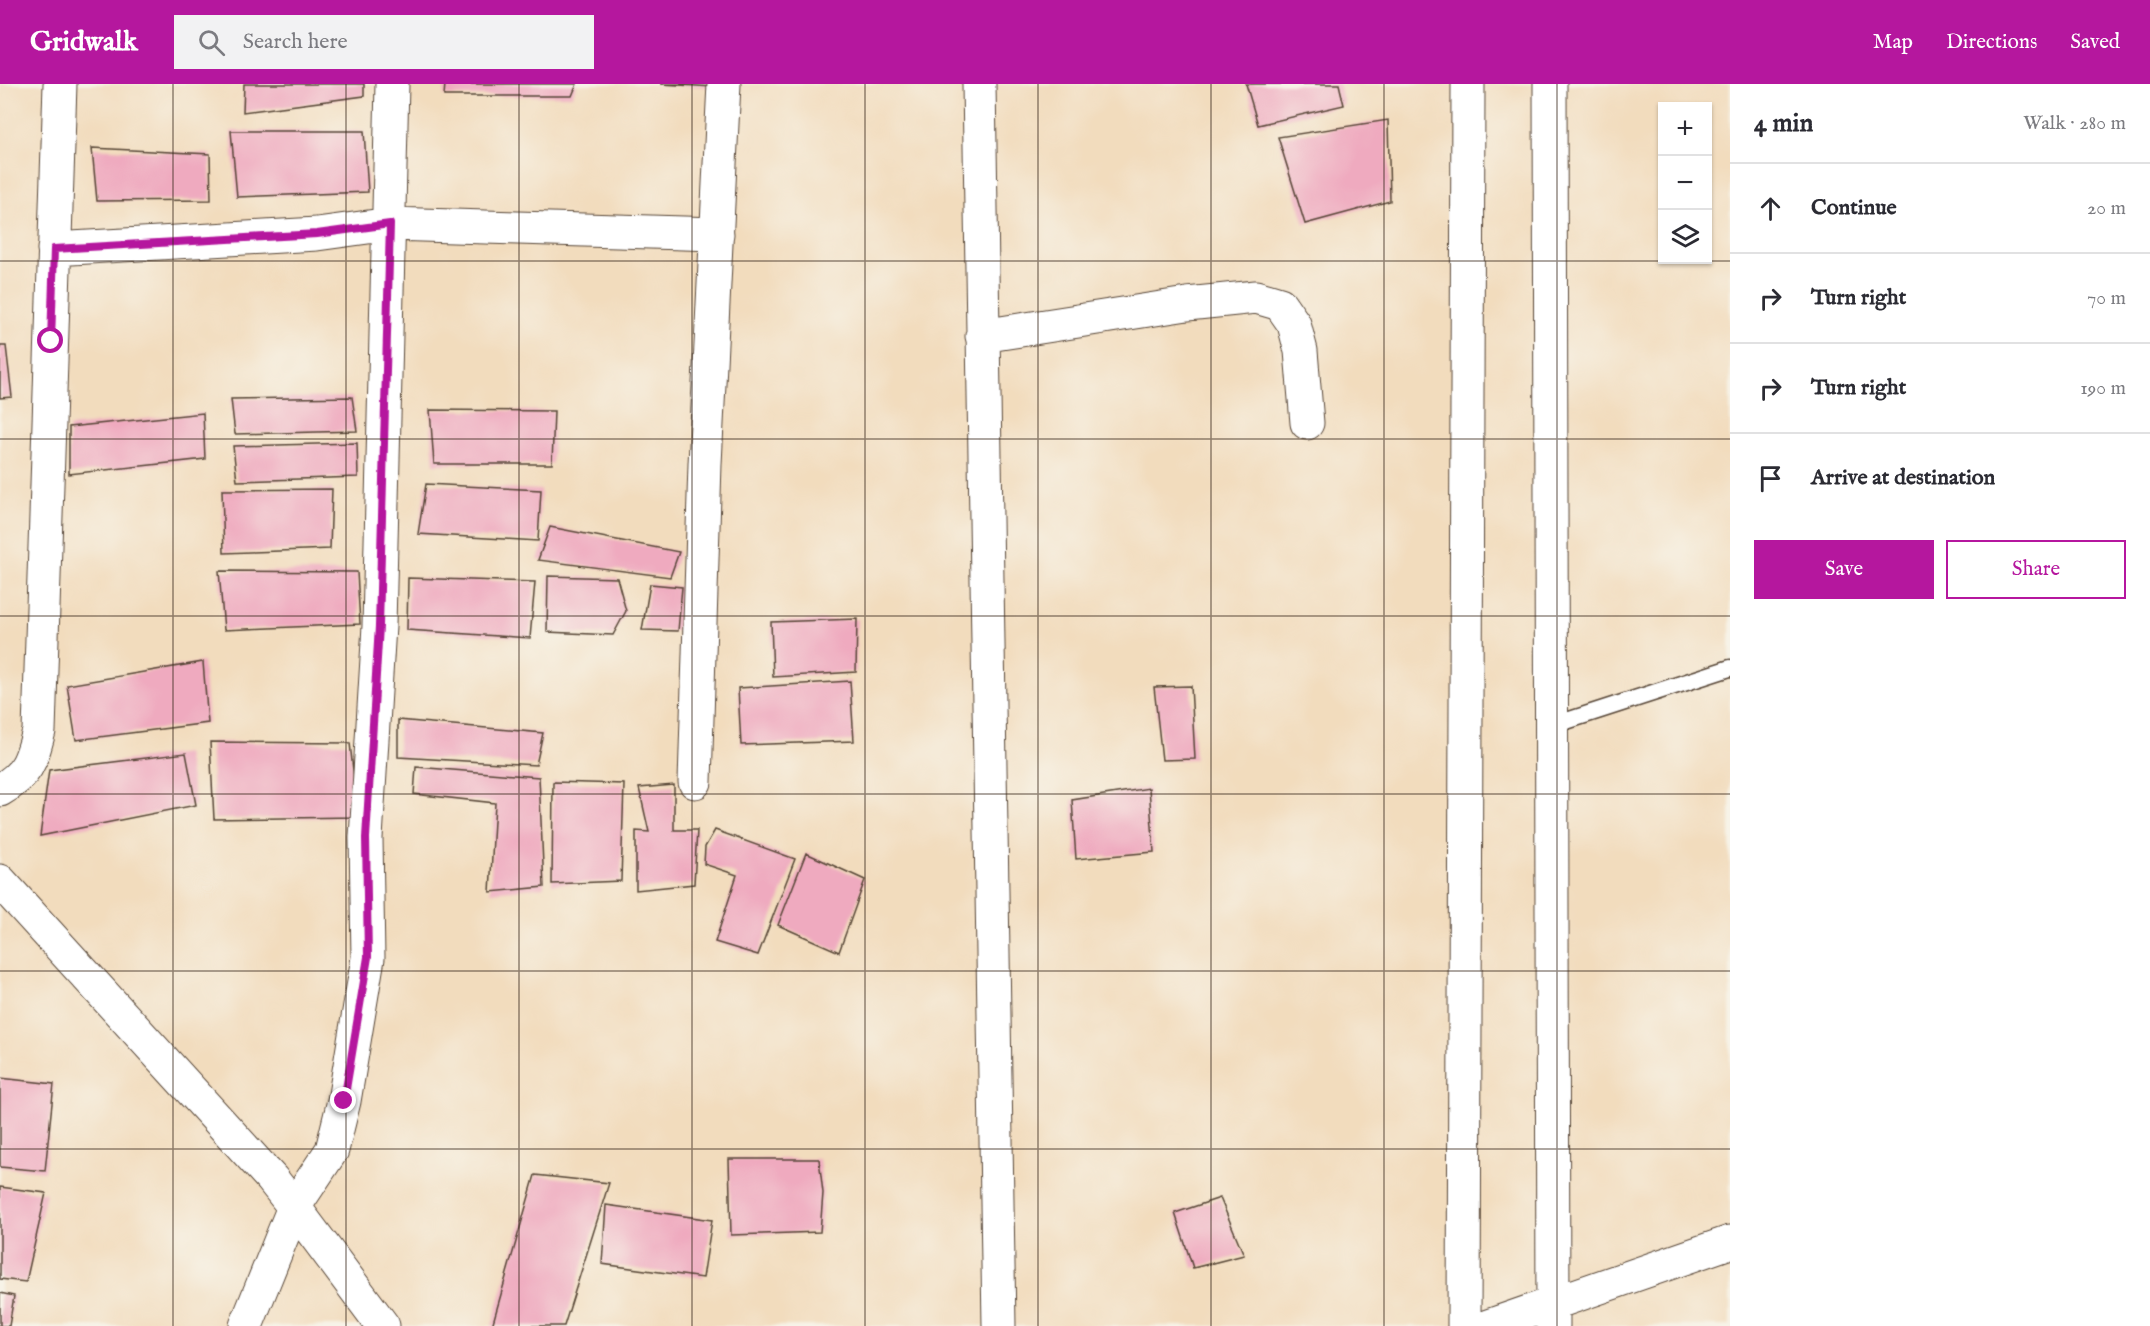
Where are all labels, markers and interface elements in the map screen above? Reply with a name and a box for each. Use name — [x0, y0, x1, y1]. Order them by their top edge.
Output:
search box — [174, 15, 594, 69]
text: Gridwalk — [30, 25, 138, 60]
icon: search — [195, 26, 228, 59]
text: Search here — [243, 28, 348, 56]
text: Map — [1873, 29, 1913, 56]
text: Directions — [1946, 29, 2037, 56]
text: Saved — [2070, 29, 2120, 56]
map controls — [1658, 102, 1712, 264]
button: + — [1658, 102, 1712, 156]
text: 4 min — [1754, 107, 1813, 140]
text: Walk · 280 m — [2023, 111, 2126, 136]
button: − — [1658, 156, 1712, 210]
icon: ahead — [1754, 192, 1787, 225]
text: Continue — [1811, 194, 1897, 222]
text: 20 m — [2087, 196, 2126, 221]
button: layers — [1658, 210, 1712, 264]
icon: right — [1754, 282, 1787, 315]
text: Turn right — [1811, 284, 1906, 312]
text: 70 m — [2087, 286, 2126, 311]
route start — [37, 327, 63, 353]
icon: right — [1754, 372, 1787, 405]
text: Turn right — [1811, 374, 1906, 402]
text: 190 m — [2080, 376, 2126, 401]
icon: arrive — [1754, 462, 1787, 495]
text: Arrive at destination — [1811, 464, 1995, 492]
button: Save — [1754, 540, 1934, 599]
button: Share — [1946, 540, 2126, 599]
route end — [330, 1087, 356, 1113]

